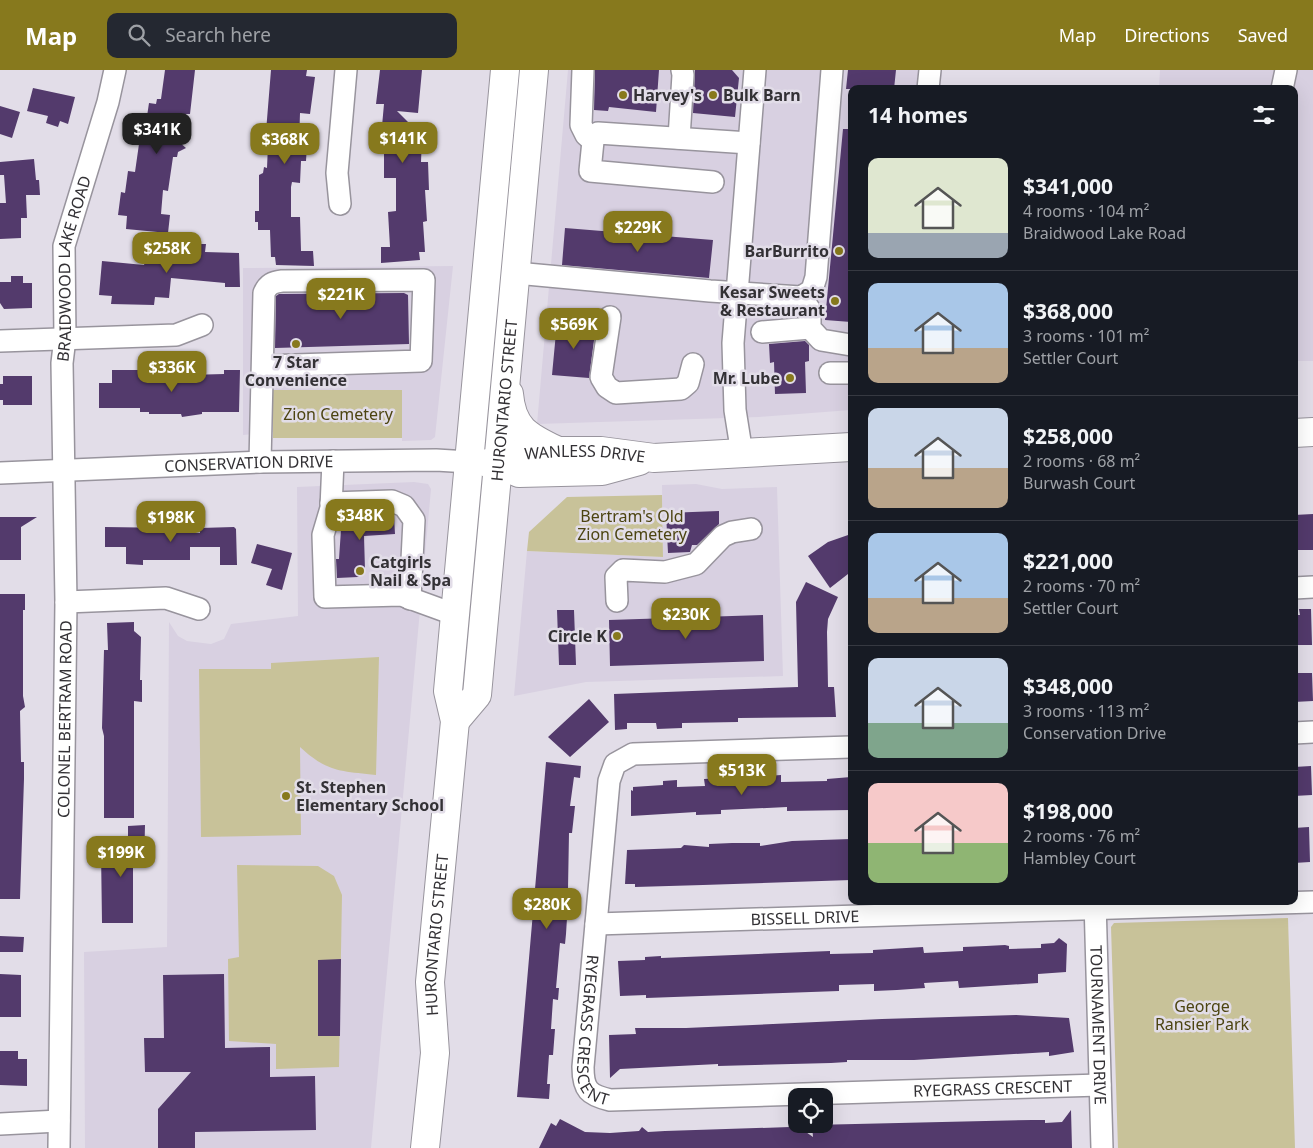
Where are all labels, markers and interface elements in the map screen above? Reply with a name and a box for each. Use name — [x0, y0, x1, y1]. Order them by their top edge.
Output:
search box — [107, 13, 457, 58]
text: Map — [25, 19, 77, 52]
icon: search — [125, 21, 153, 49]
text: Search here — [165, 22, 271, 48]
text: Map — [1059, 23, 1096, 47]
text: Directions — [1124, 23, 1210, 47]
text: Saved — [1238, 23, 1288, 47]
place label: Harvey's — [633, 84, 702, 106]
place label: Bulk Barn — [723, 84, 801, 106]
marker: Harvey's — [617, 89, 629, 101]
marker: Bulk Barn — [707, 89, 719, 101]
text: 14 homes — [868, 101, 968, 129]
icon: filters — [1250, 101, 1278, 129]
pin: $341K — [122, 112, 192, 155]
text: $341K — [133, 118, 181, 140]
pin: $368K — [250, 122, 320, 165]
pin: $141K — [368, 122, 438, 164]
text: $141K — [379, 127, 427, 149]
text: $368K — [261, 128, 309, 150]
text: $341,000 — [1023, 172, 1113, 200]
street label: BRAIDWOOD LAKE ROAD — [51, 173, 96, 363]
icon: home — [908, 178, 968, 238]
text: 4 rooms · 104 m² — [1023, 200, 1149, 222]
pin: $229K — [603, 210, 673, 253]
text: $229K — [614, 216, 662, 238]
text: Braidwood Lake Road — [1023, 222, 1186, 244]
pin: $258K — [132, 232, 202, 274]
text: $258K — [143, 237, 191, 259]
place label: BarBurrito — [745, 240, 829, 262]
marker: BarBurrito — [833, 245, 845, 257]
pin: $221K — [306, 278, 376, 320]
place label: Kesar Sweets & Restaurant — [719, 281, 825, 321]
text: $221K — [317, 283, 365, 305]
marker: Kesar Sweets & Restaurant — [829, 295, 841, 307]
text: $368,000 — [1023, 297, 1113, 325]
icon: home — [908, 303, 968, 363]
pin: $569K — [539, 308, 609, 350]
text: $569K — [550, 313, 598, 335]
street label: HURONTARIO STREET — [486, 318, 522, 482]
text: 3 rooms · 101 m² — [1023, 325, 1149, 347]
marker: 7 Star Convenience — [290, 338, 302, 350]
text: Settler Court — [1023, 347, 1118, 369]
pin: $336K — [137, 350, 207, 393]
place label: 7 Star Convenience — [245, 351, 347, 391]
text: $336K — [148, 356, 196, 378]
place label: Mr. Lube — [713, 367, 780, 389]
marker: Mr. Lube — [784, 372, 796, 384]
park label: Zion Cemetery — [283, 403, 394, 425]
text: $258,000 — [1023, 422, 1113, 450]
icon: home — [908, 428, 968, 488]
street label: WANLESS DRIVE — [524, 440, 647, 468]
street label: CONSERVATION DRIVE — [164, 450, 333, 477]
text: 2 rooms · 68 m² — [1023, 450, 1140, 472]
text: Burwash Court — [1023, 472, 1135, 494]
pin: $348K — [325, 498, 395, 541]
pin: $198K — [136, 500, 206, 543]
text: $348K — [336, 504, 384, 526]
park label: Bertram's Old Zion Cemetery — [577, 505, 688, 545]
text: $198K — [147, 506, 195, 528]
text: $221,000 — [1023, 547, 1113, 575]
place label: Catgirls Nail & Spa — [370, 551, 451, 591]
icon: home — [908, 553, 968, 613]
marker: Catgirls Nail & Spa — [354, 565, 366, 577]
text: 2 rooms · 70 m² — [1023, 575, 1140, 597]
text: Settler Court — [1023, 597, 1118, 619]
pin: $230K — [651, 598, 721, 640]
text: $230K — [662, 603, 710, 625]
street label: COLONEL BERTRAM ROAD — [52, 620, 77, 818]
place label: Circle K — [548, 625, 607, 647]
marker: Circle K — [611, 630, 623, 642]
text: $348,000 — [1023, 672, 1113, 700]
icon: home — [908, 678, 968, 738]
text: 3 rooms · 113 m² — [1023, 700, 1149, 722]
text: Conservation Drive — [1023, 722, 1166, 744]
pin: $513K — [707, 754, 777, 796]
text: $513K — [718, 759, 766, 781]
place label: St. Stephen Elementary School — [296, 776, 444, 816]
marker: St. Stephen Elementary School — [280, 790, 292, 802]
text: $198,000 — [1023, 797, 1113, 825]
icon: home — [908, 803, 968, 863]
text: 2 rooms · 76 m² — [1023, 825, 1140, 847]
pin: $199K — [86, 836, 156, 878]
text: $199K — [97, 841, 145, 863]
text: Hambley Court — [1023, 847, 1136, 869]
street label: HURONTARIO STREET — [419, 853, 453, 1017]
pin: $280K — [512, 888, 582, 930]
text: $280K — [523, 893, 571, 915]
street label: BISSELL DRIVE — [750, 905, 860, 930]
street label: TOURNAMENT DRIVE — [1085, 945, 1112, 1105]
street label: RYEGRASS CRESCENT — [572, 954, 612, 1110]
park label: George Ransier Park — [1155, 995, 1250, 1035]
street label: RYEGRASS CRESCENT — [913, 1075, 1073, 1102]
map controls — [788, 1088, 833, 1133]
button: locate — [788, 1088, 833, 1133]

